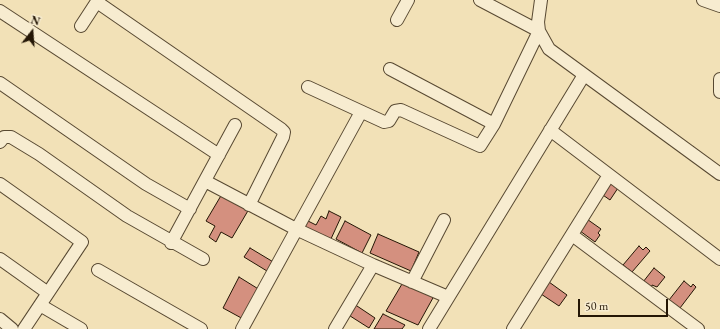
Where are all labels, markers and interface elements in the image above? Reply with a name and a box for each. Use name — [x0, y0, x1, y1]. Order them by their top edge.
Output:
north arrow — [12, 12, 52, 52]
text: N — [29, 13, 42, 29]
scale bar — [580, 291, 670, 317]
text: 50 m — [585, 298, 608, 314]

